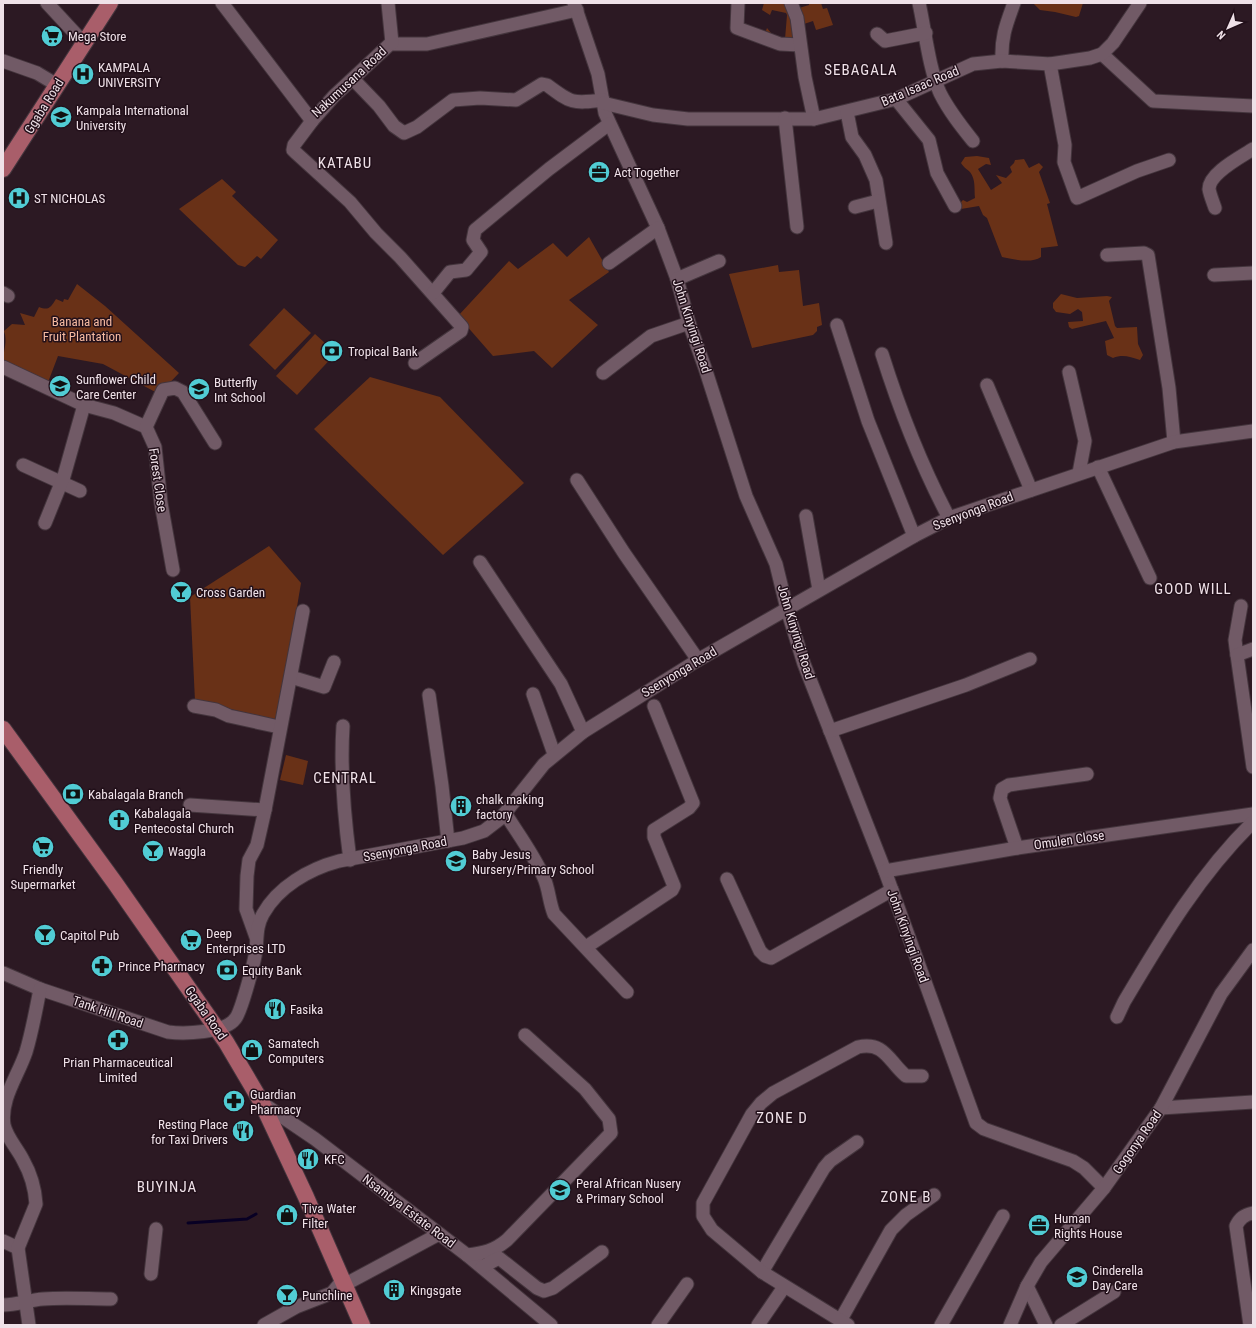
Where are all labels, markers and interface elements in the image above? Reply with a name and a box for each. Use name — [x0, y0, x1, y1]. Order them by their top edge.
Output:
north arrow — [1208, 8, 1248, 48]
supermarket icon: Mega Store — [39, 23, 65, 49]
text: N — [1214, 28, 1228, 42]
place label: Mega Store — [68, 29, 126, 44]
street label: Nakumusana Road — [309, 44, 389, 120]
place label: KAMPALA UNIVERSITY — [98, 60, 161, 90]
hospital icon: KAMPALA UNIVERSITY — [70, 61, 96, 87]
district label: SEBAGALA — [824, 61, 898, 79]
street label: Bata Isaac Road — [879, 63, 961, 109]
street label: Ggaba Road — [21, 76, 67, 136]
place label: Kampala International University — [76, 103, 189, 133]
school or university icon: Kampala International University — [48, 104, 74, 130]
district label: KATABU — [318, 154, 372, 172]
office icon: Act Together — [586, 159, 612, 185]
place label: Act Together — [614, 165, 679, 180]
hospital icon: ST NICHOLAS — [6, 185, 32, 211]
place label: ST NICHOLAS — [34, 191, 106, 206]
street label: John Kinyingi Road — [670, 277, 714, 375]
park label: Banana and Fruit Plantation — [43, 314, 121, 344]
bank icon: Tropical Bank — [319, 338, 345, 364]
place label: Tropical Bank — [348, 344, 418, 359]
place label: Sunflower Child Care Center — [76, 372, 156, 402]
school or university icon: Sunflower Child Care Center — [47, 373, 73, 399]
place label: Butterfly Int School — [214, 375, 265, 405]
school or university icon: Butterfly Int School — [186, 376, 212, 402]
street label: Forest Close — [146, 447, 170, 513]
street label: Ssenyonga Road — [931, 489, 1015, 533]
bar icon: Cross Garden — [168, 579, 194, 605]
district label: GOOD WILL — [1154, 580, 1232, 598]
street label: John Kinyingi Road — [775, 583, 817, 681]
place label: Cross Garden — [196, 585, 265, 600]
street label: Ssenyonga Road — [639, 644, 719, 700]
district label: CENTRAL — [313, 769, 377, 787]
bank icon: Kabalagala Branch — [60, 781, 86, 807]
place label: Kabalagala Branch — [88, 787, 184, 802]
place label: chalk making factory — [476, 792, 544, 822]
building icon: chalk making factory — [448, 793, 474, 819]
place label: Kabalagala Pentecostal Church — [134, 806, 234, 836]
church icon: Kabalagala Pentecostal Church — [106, 807, 132, 833]
street label: Omulen Close — [1033, 828, 1105, 852]
supermarket icon: Friendly Supermarket — [30, 834, 56, 860]
street label: Ssenyonga Road — [362, 834, 448, 864]
bar icon: Waggla — [140, 838, 166, 864]
place label: Waggla — [168, 844, 206, 859]
place label: Baby Jesus Nursery/Primary School — [472, 847, 594, 877]
school or university icon: Baby Jesus Nursery/Primary School — [443, 848, 469, 874]
place label: Friendly Supermarket — [10, 862, 76, 892]
street label: John Kinyingi Road — [884, 887, 932, 985]
bar icon: Capitol Pub — [32, 922, 58, 948]
place label: Deep Enterprises LTD — [206, 926, 286, 956]
supermarket icon: Deep Enterprises LTD — [178, 927, 204, 953]
place label: Capitol Pub — [60, 928, 119, 943]
pharmacy icon: Prince Pharmacy — [89, 953, 115, 979]
bank icon: Equity Bank — [214, 957, 240, 983]
place label: Prince Pharmacy — [118, 959, 205, 974]
place label: Equity Bank — [242, 963, 302, 978]
street label: Ggaba Road — [182, 983, 230, 1043]
street label: Tank Hill Road — [71, 993, 145, 1031]
restaurant icon: Fasika — [262, 996, 288, 1022]
place label: Fasika — [290, 1002, 323, 1017]
pharmacy icon: Prian Pharmaceutical Limited — [105, 1027, 131, 1053]
place label: Samatech Computers — [268, 1036, 324, 1066]
shop icon: Samatech Computers — [239, 1037, 265, 1063]
place label: Prian Pharmaceutical Limited — [63, 1055, 173, 1085]
place label: Guardian Pharmacy — [250, 1087, 302, 1117]
pharmacy icon: Guardian Pharmacy — [221, 1088, 247, 1114]
street label: Gogonya Road — [1110, 1107, 1164, 1177]
district label: ZONE D — [756, 1109, 808, 1127]
place label: Resting Place for Taxi Drivers — [151, 1117, 228, 1147]
restaurant icon: Resting Place for Taxi Drivers — [230, 1118, 256, 1144]
restaurant icon: KFC — [295, 1146, 321, 1172]
place label: KFC — [324, 1152, 345, 1167]
street label: Nsambya Estate Road — [360, 1171, 458, 1251]
place label: Peral African Nusery & Primary School — [576, 1176, 682, 1206]
school or university icon: Peral African Nusery & Primary School — [547, 1177, 573, 1203]
district label: BUYINJA — [137, 1178, 197, 1196]
district label: ZONE B — [880, 1188, 932, 1206]
place label: Tiva Water Filter — [302, 1201, 356, 1231]
shop icon: Tiva Water Filter — [274, 1202, 300, 1228]
place label: Human Rights House — [1054, 1211, 1122, 1241]
office icon: Human Rights House — [1026, 1212, 1052, 1238]
place label: Cinderella Day Care — [1092, 1263, 1143, 1293]
school or university icon: Cinderella Day Care — [1064, 1264, 1090, 1290]
building icon: Kingsgate — [381, 1277, 407, 1303]
bar icon: Punchline — [274, 1282, 300, 1308]
place label: Kingsgate — [410, 1283, 461, 1298]
place label: Punchline — [302, 1288, 352, 1303]

